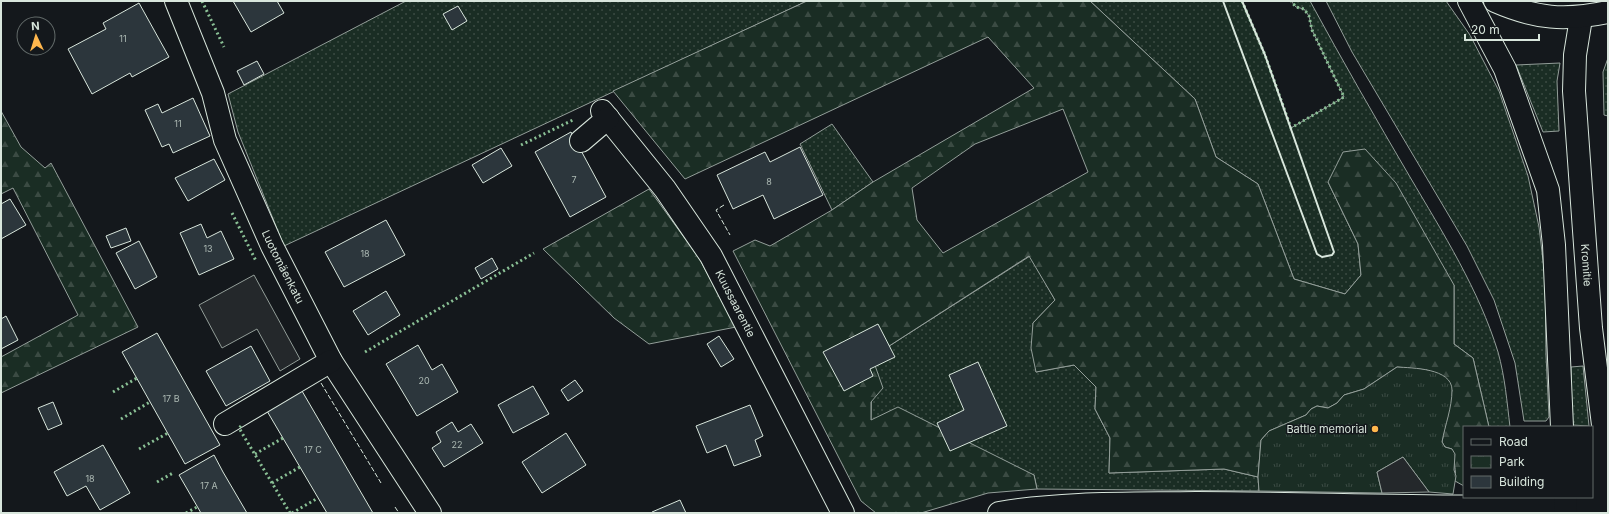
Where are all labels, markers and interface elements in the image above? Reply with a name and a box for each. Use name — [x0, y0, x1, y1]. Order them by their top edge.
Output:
north arrow — [16, 16, 56, 56]
scale bar — [1465, 16, 1539, 42]
text: N — [31, 19, 40, 33]
text: 20 m — [1471, 22, 1500, 37]
house number: 11 — [119, 33, 127, 44]
house number: 11 — [174, 118, 182, 129]
house number: 7 — [571, 174, 577, 185]
house number: 8 — [766, 176, 772, 187]
street label: Luotomäenkatu — [259, 228, 307, 306]
house number: 13 — [203, 243, 213, 254]
street label: Kromitie — [1578, 243, 1595, 287]
house number: 18 — [360, 248, 370, 259]
street label: Kuussaarentie — [712, 268, 758, 340]
house number: 20 — [418, 375, 430, 386]
house number: 17 B — [162, 393, 180, 404]
place label: Battle memorial — [1286, 422, 1367, 436]
marker: Battle memorial — [1370, 424, 1380, 434]
legend — [1463, 426, 1593, 498]
text: Road — [1499, 434, 1528, 449]
house number: 22 — [452, 439, 462, 450]
house number: 17 C — [304, 444, 322, 455]
text: Park — [1499, 454, 1525, 469]
house number: 18 — [85, 473, 95, 484]
text: Building — [1499, 474, 1544, 489]
house number: 17 A — [200, 480, 218, 491]

